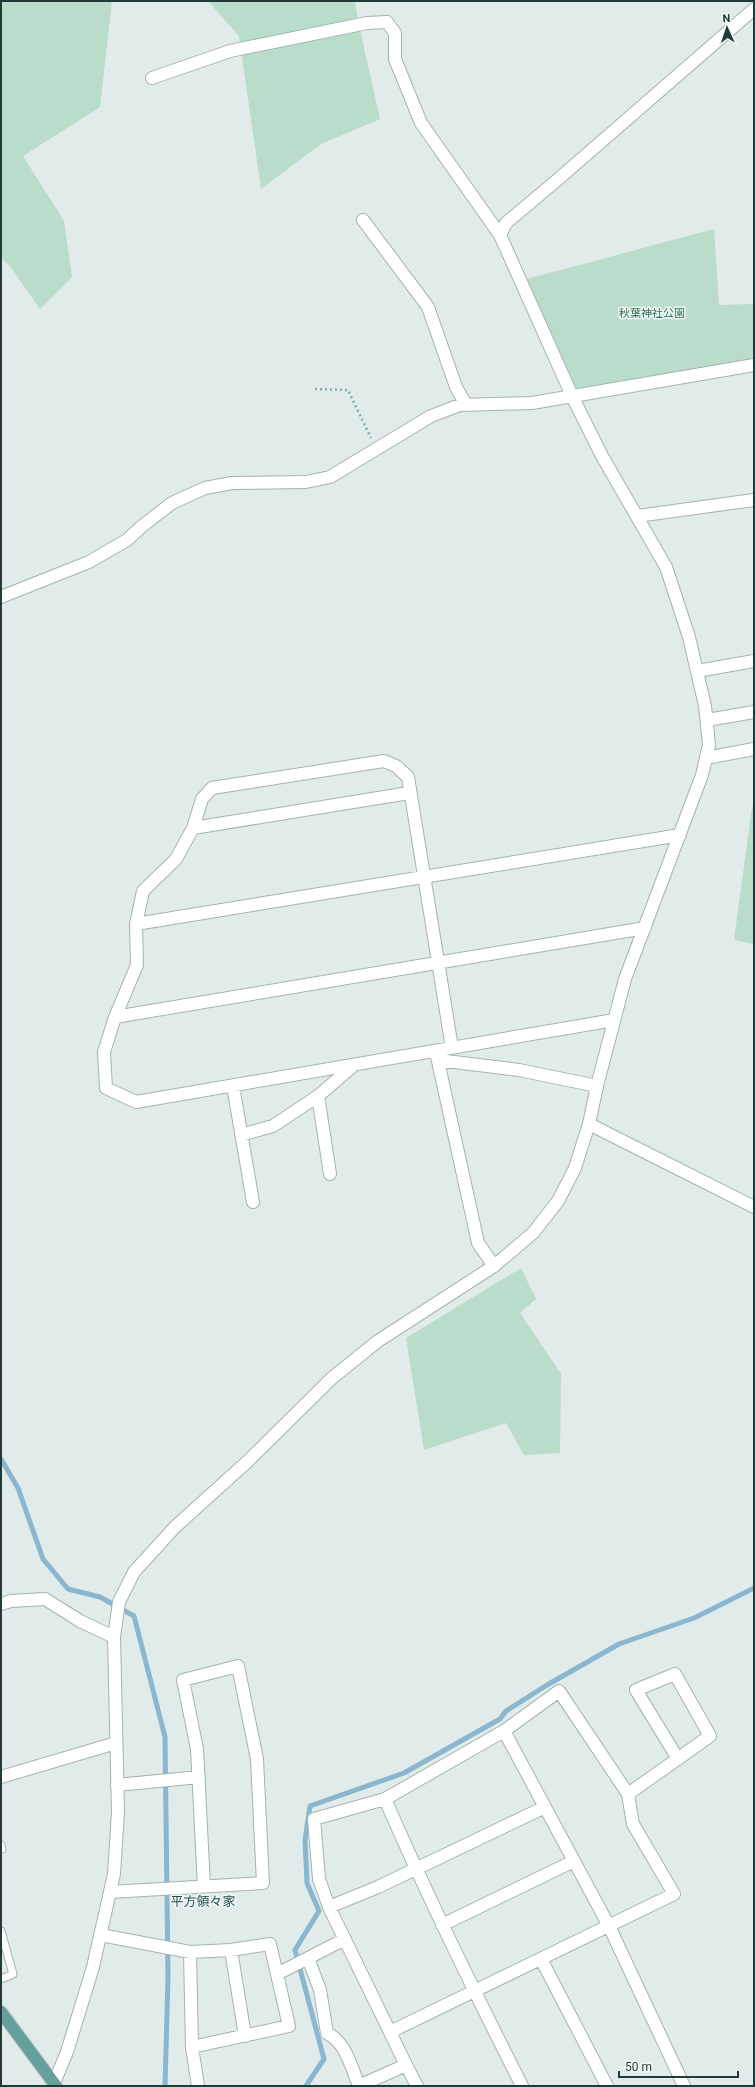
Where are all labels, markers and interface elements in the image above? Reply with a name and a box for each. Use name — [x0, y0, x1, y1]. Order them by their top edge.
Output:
north arrow — [707, 8, 747, 48]
text: N — [722, 12, 731, 25]
park label: 秋葉神社公園 — [619, 307, 685, 320]
district label: 平方領々家 — [170, 1894, 236, 1909]
scale bar — [619, 2053, 738, 2079]
text: 50 m — [625, 2060, 652, 2074]

